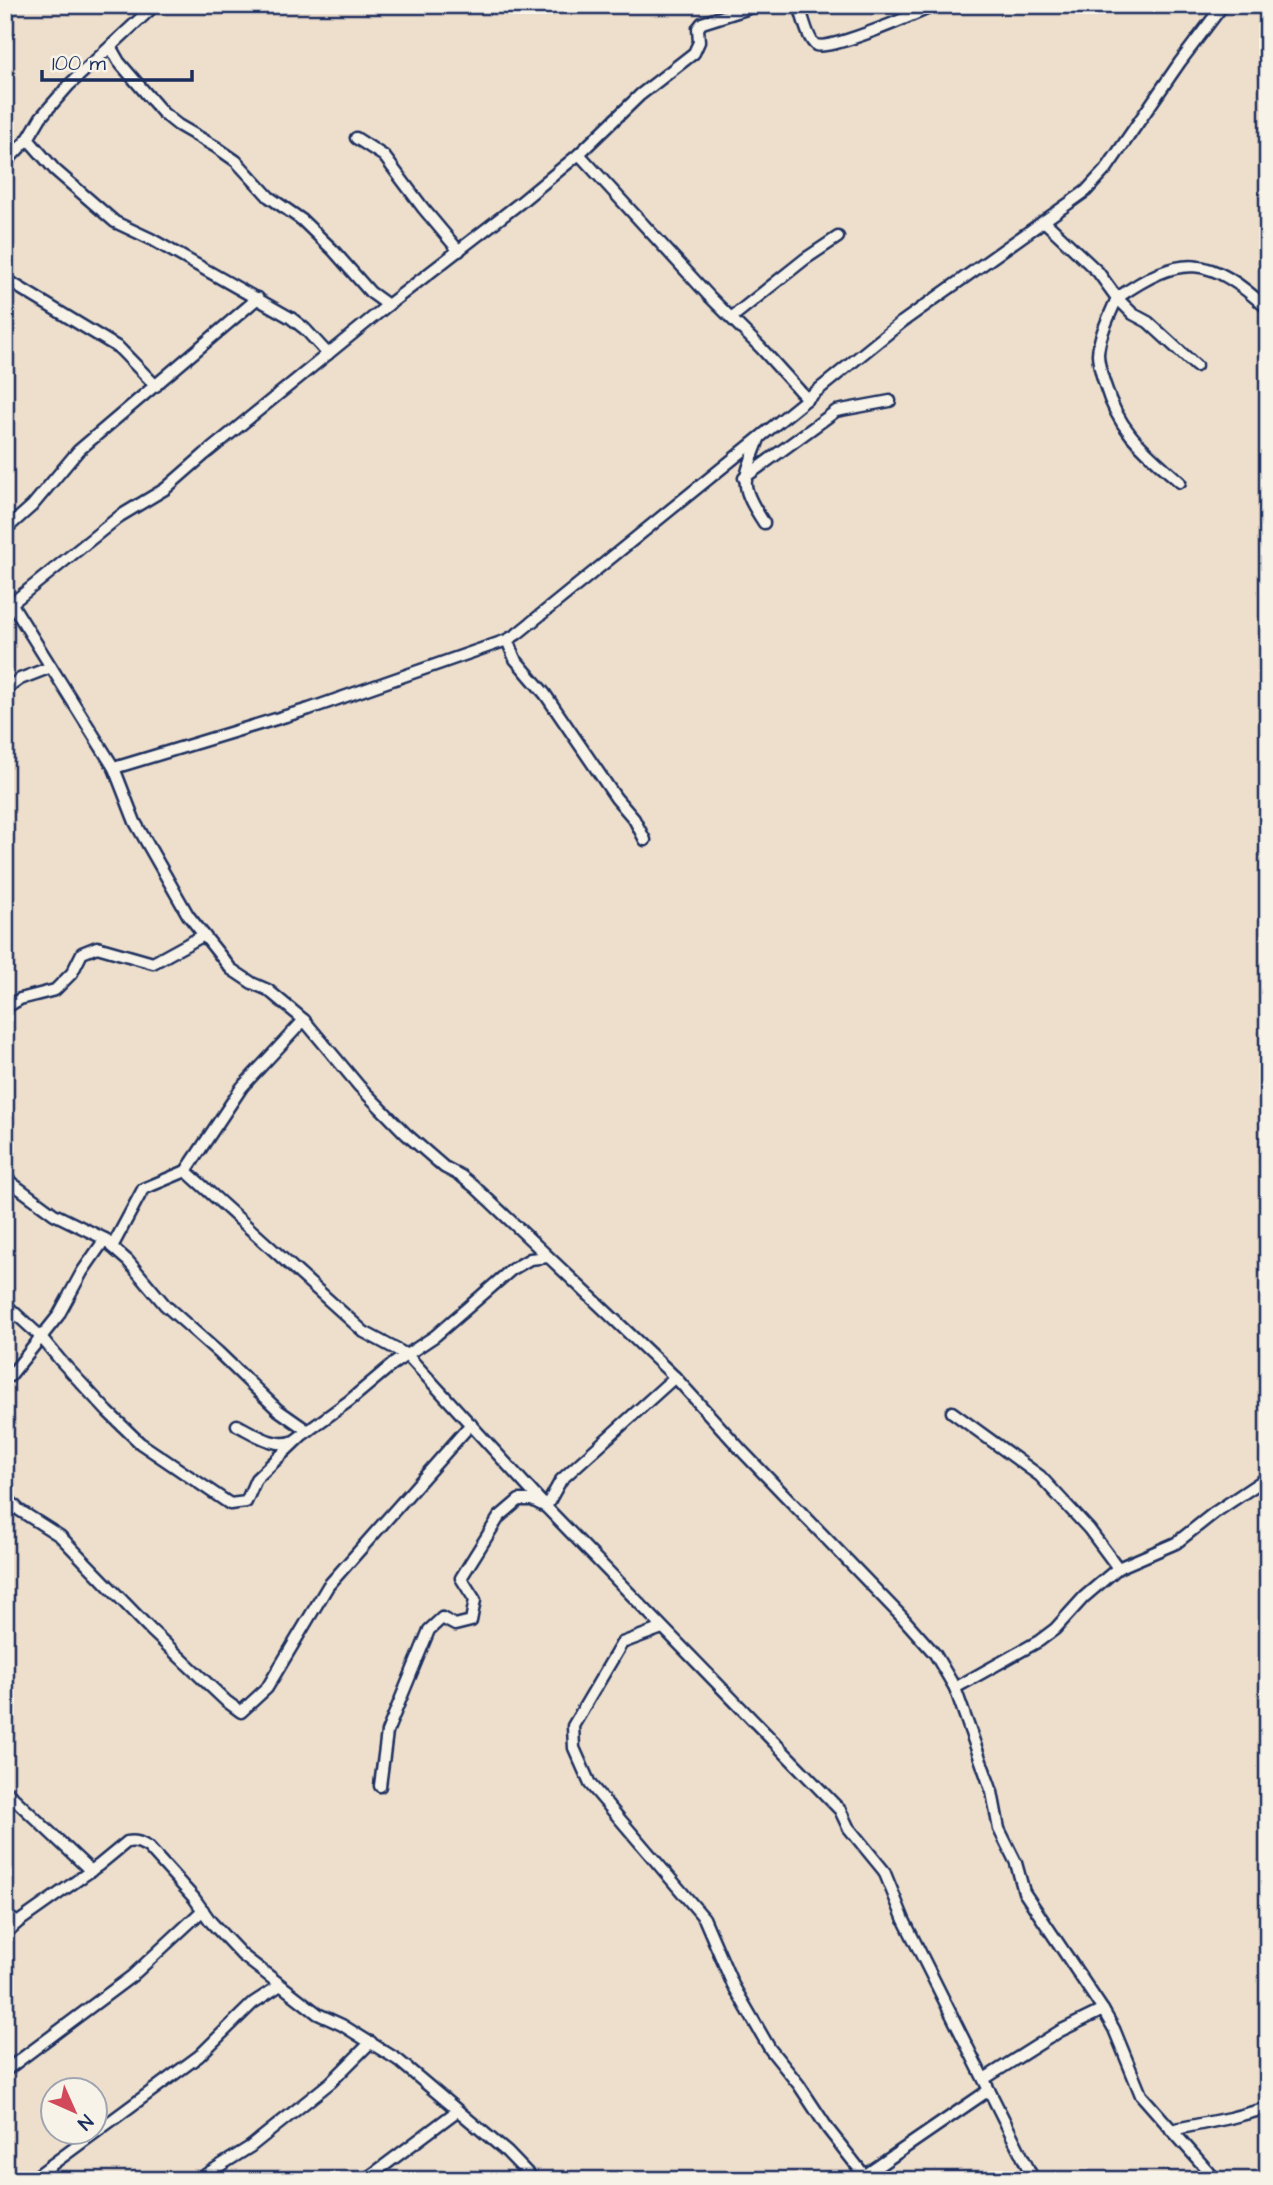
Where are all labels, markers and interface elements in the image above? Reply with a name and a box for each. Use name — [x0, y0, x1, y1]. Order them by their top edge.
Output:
scale bar — [42, 38, 192, 82]
text: 100 m — [52, 49, 107, 78]
north arrow — [38, 2076, 108, 2146]
text: N — [71, 2108, 99, 2136]

